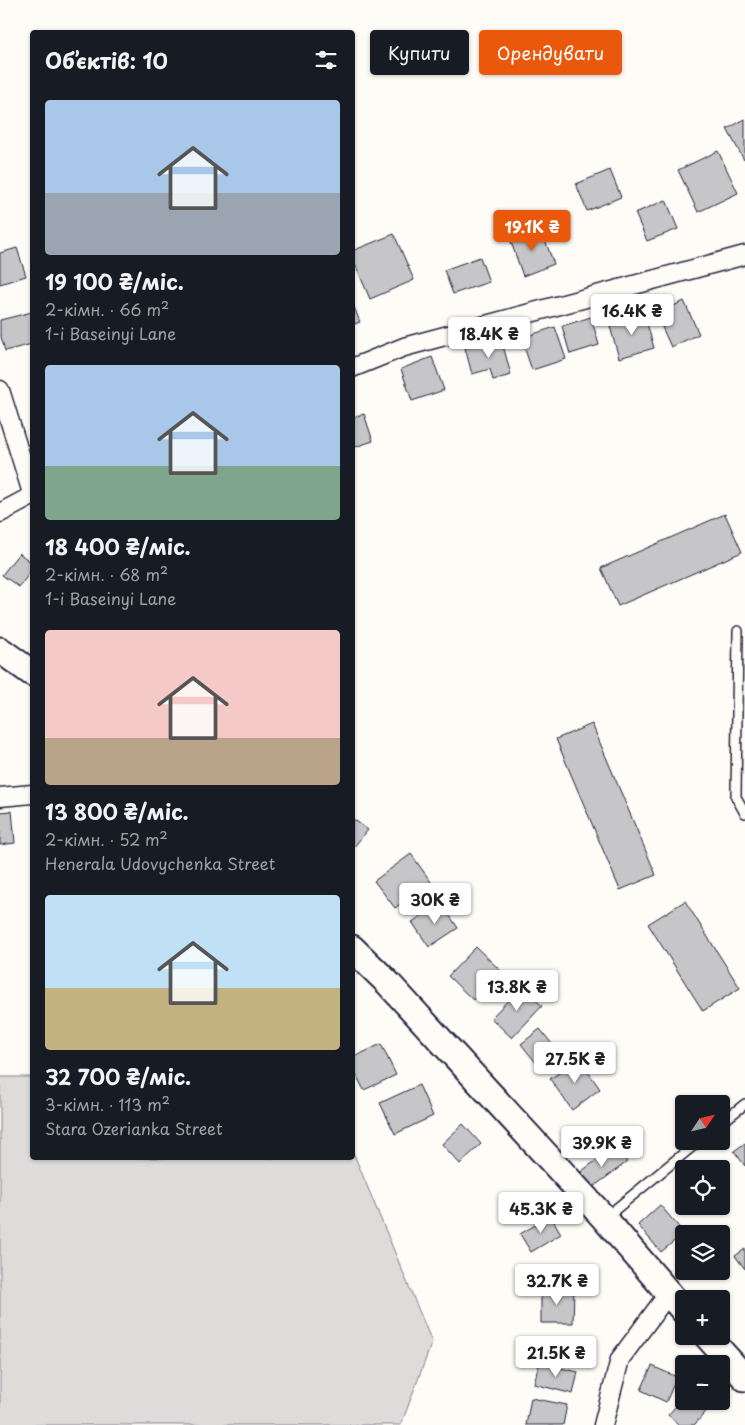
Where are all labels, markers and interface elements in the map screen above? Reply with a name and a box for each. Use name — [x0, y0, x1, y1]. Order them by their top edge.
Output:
chip: Купити — [370, 30, 469, 75]
chip: Орендувати — [479, 30, 622, 75]
text: Об’єктів: 10 — [45, 44, 168, 76]
icon: filters — [312, 46, 340, 74]
icon: home — [148, 133, 238, 223]
pin: 19.1K ₴ — [486, 210, 578, 252]
text: 19.1K ₴ — [504, 214, 560, 238]
text: 19 100 ₴/міс. — [45, 265, 184, 297]
pin: 16.4K ₴ — [586, 294, 678, 336]
text: 2-кімн. · 66 m² — [45, 297, 169, 321]
text: 16.4K ₴ — [602, 298, 662, 322]
pin: 18.4K ₴ — [443, 316, 535, 359]
text: 1-i Baseinyi Lane — [45, 321, 176, 345]
text: 18.4K ₴ — [459, 321, 519, 345]
icon: home — [148, 398, 238, 488]
text: 18 400 ₴/міс. — [45, 530, 191, 562]
text: 2-кімн. · 68 m² — [45, 562, 168, 586]
text: 1-i Baseinyi Lane — [45, 586, 176, 610]
icon: home — [148, 663, 238, 753]
text: 13 800 ₴/міс. — [45, 795, 189, 827]
text: 2-кімн. · 52 m² — [45, 827, 168, 851]
text: Henerala Udovychenka Street — [45, 851, 275, 875]
pin: 30K ₴ — [400, 882, 470, 925]
text: 30K ₴ — [410, 887, 460, 911]
icon: home — [148, 928, 238, 1018]
pin: 13.8K ₴ — [471, 970, 563, 1012]
text: 13.8K ₴ — [487, 974, 547, 998]
pin: 27.5K ₴ — [529, 1042, 621, 1084]
text: 27.5K ₴ — [545, 1046, 605, 1070]
text: 32 700 ₴/міс. — [45, 1060, 191, 1092]
text: 3-кімн. · 113 m² — [45, 1092, 170, 1116]
north arrow — [675, 1095, 730, 1150]
map controls — [675, 1095, 730, 1410]
text: Stara Ozerianka Street — [45, 1116, 223, 1140]
pin: 39.9K ₴ — [556, 1126, 648, 1168]
text: 39.9K ₴ — [572, 1130, 632, 1154]
button: locate — [675, 1160, 730, 1215]
pin: 45.3K ₴ — [495, 1192, 587, 1234]
text: 45.3K ₴ — [509, 1196, 573, 1220]
button: layers — [675, 1225, 730, 1280]
pin: 32.7K ₴ — [511, 1264, 603, 1306]
text: 32.7K ₴ — [526, 1268, 588, 1292]
button: + — [675, 1290, 730, 1345]
pin: 21.5K ₴ — [510, 1336, 602, 1378]
text: 21.5K ₴ — [526, 1340, 586, 1364]
button: − — [675, 1355, 730, 1410]

